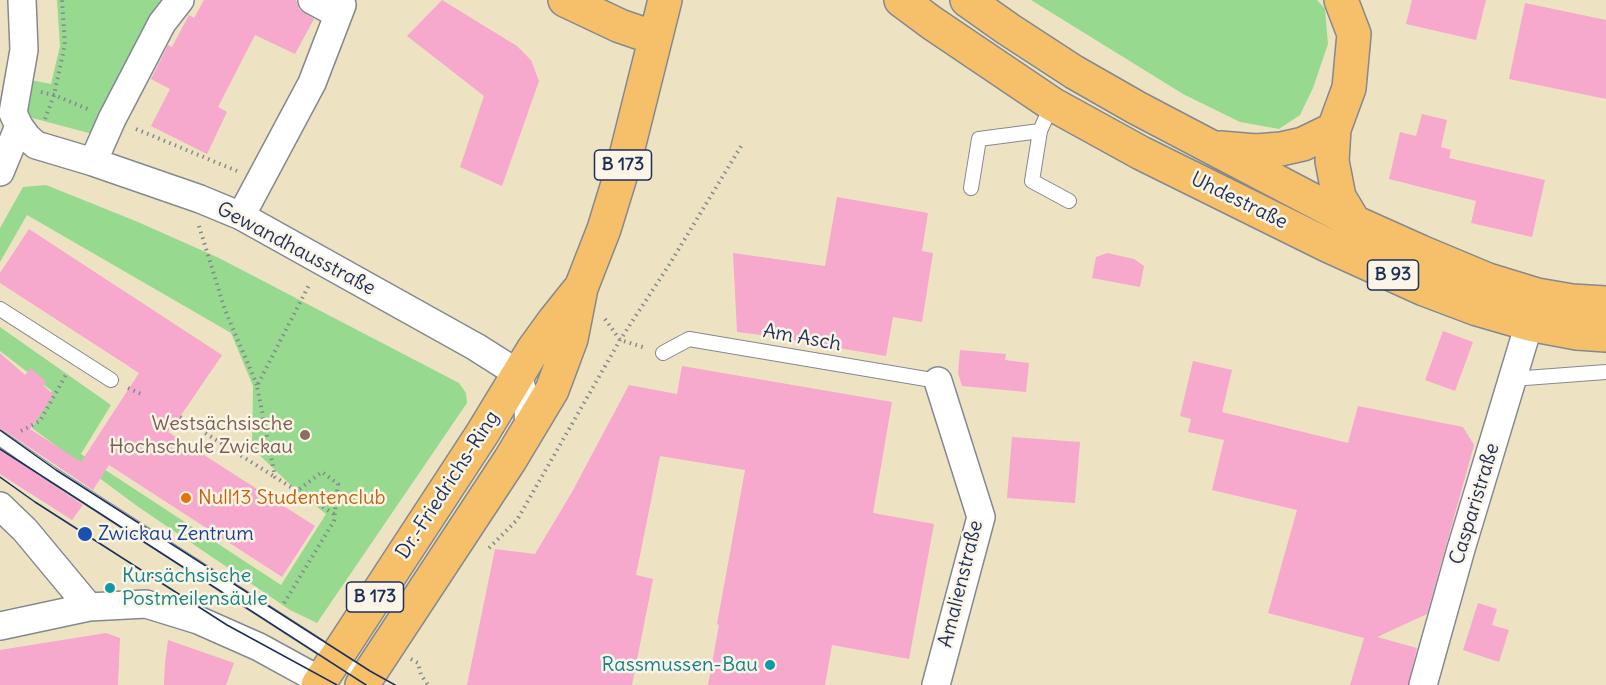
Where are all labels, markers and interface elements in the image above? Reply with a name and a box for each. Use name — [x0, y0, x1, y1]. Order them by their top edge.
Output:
road number: B 173 — [594, 150, 652, 180]
street label: Uhdestraße — [1187, 167, 1291, 235]
street label: Gewandhausstraße — [213, 197, 379, 301]
road number: B 93 — [1368, 260, 1418, 290]
street label: Am Asch — [761, 319, 843, 357]
street label: Dr.-Friedrichs-Ring — [391, 407, 505, 563]
place label: Westsächsische Hochschule Zwickau — [109, 412, 293, 459]
marker: Westsächsische Hochschule Zwickau — [298, 428, 312, 442]
street label: Casparistraße — [1445, 440, 1505, 568]
place label: Null13 Studentenclub — [198, 486, 386, 510]
marker: Null13 Studentenclub — [179, 491, 193, 505]
street label: Amalienstraße — [934, 518, 988, 650]
place label: Zwickau Zentrum — [98, 522, 254, 546]
marker: Zwickau Zentrum — [76, 525, 94, 543]
place label: Kursächsische Postmeilensäule — [122, 564, 268, 611]
marker: Kursächsische Postmeilensäule — [103, 581, 117, 595]
road number: B 173 — [346, 582, 404, 612]
place label: Rassmussen-Bau — [602, 653, 758, 677]
marker: Rassmussen-Bau — [763, 658, 777, 672]

